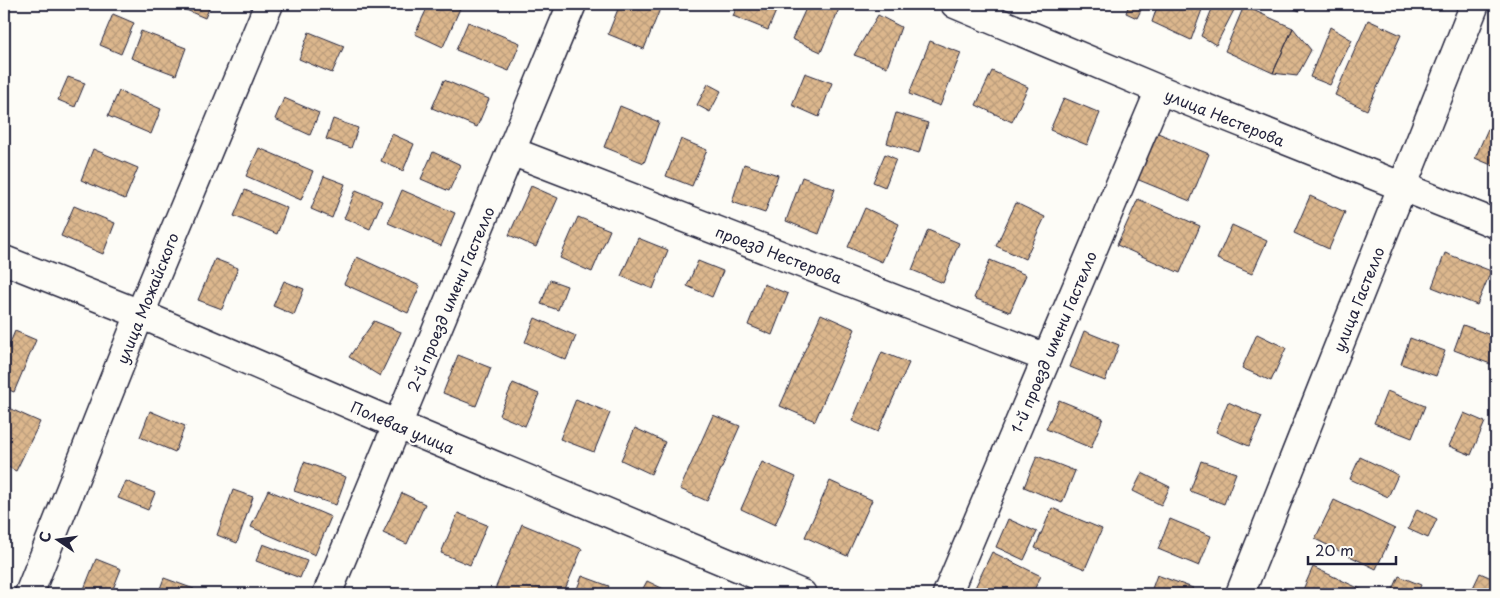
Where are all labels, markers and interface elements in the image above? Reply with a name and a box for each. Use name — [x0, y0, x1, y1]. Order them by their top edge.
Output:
street label: улица Нестерова — [1162, 82, 1289, 152]
street label: 2-й проезд имени Гастелло — [400, 203, 500, 395]
street label: проезд Нестерова — [712, 219, 846, 289]
street label: улица Можайского — [110, 229, 184, 367]
street label: улица Гастелло — [1326, 243, 1390, 355]
street label: 1-й проезд имени Гастелло — [1004, 247, 1102, 437]
street label: Полевая улица — [347, 395, 459, 459]
north arrow — [32, 516, 82, 566]
text: С — [33, 529, 56, 544]
scale bar — [1308, 533, 1395, 565]
text: 20 m — [1315, 538, 1354, 561]

